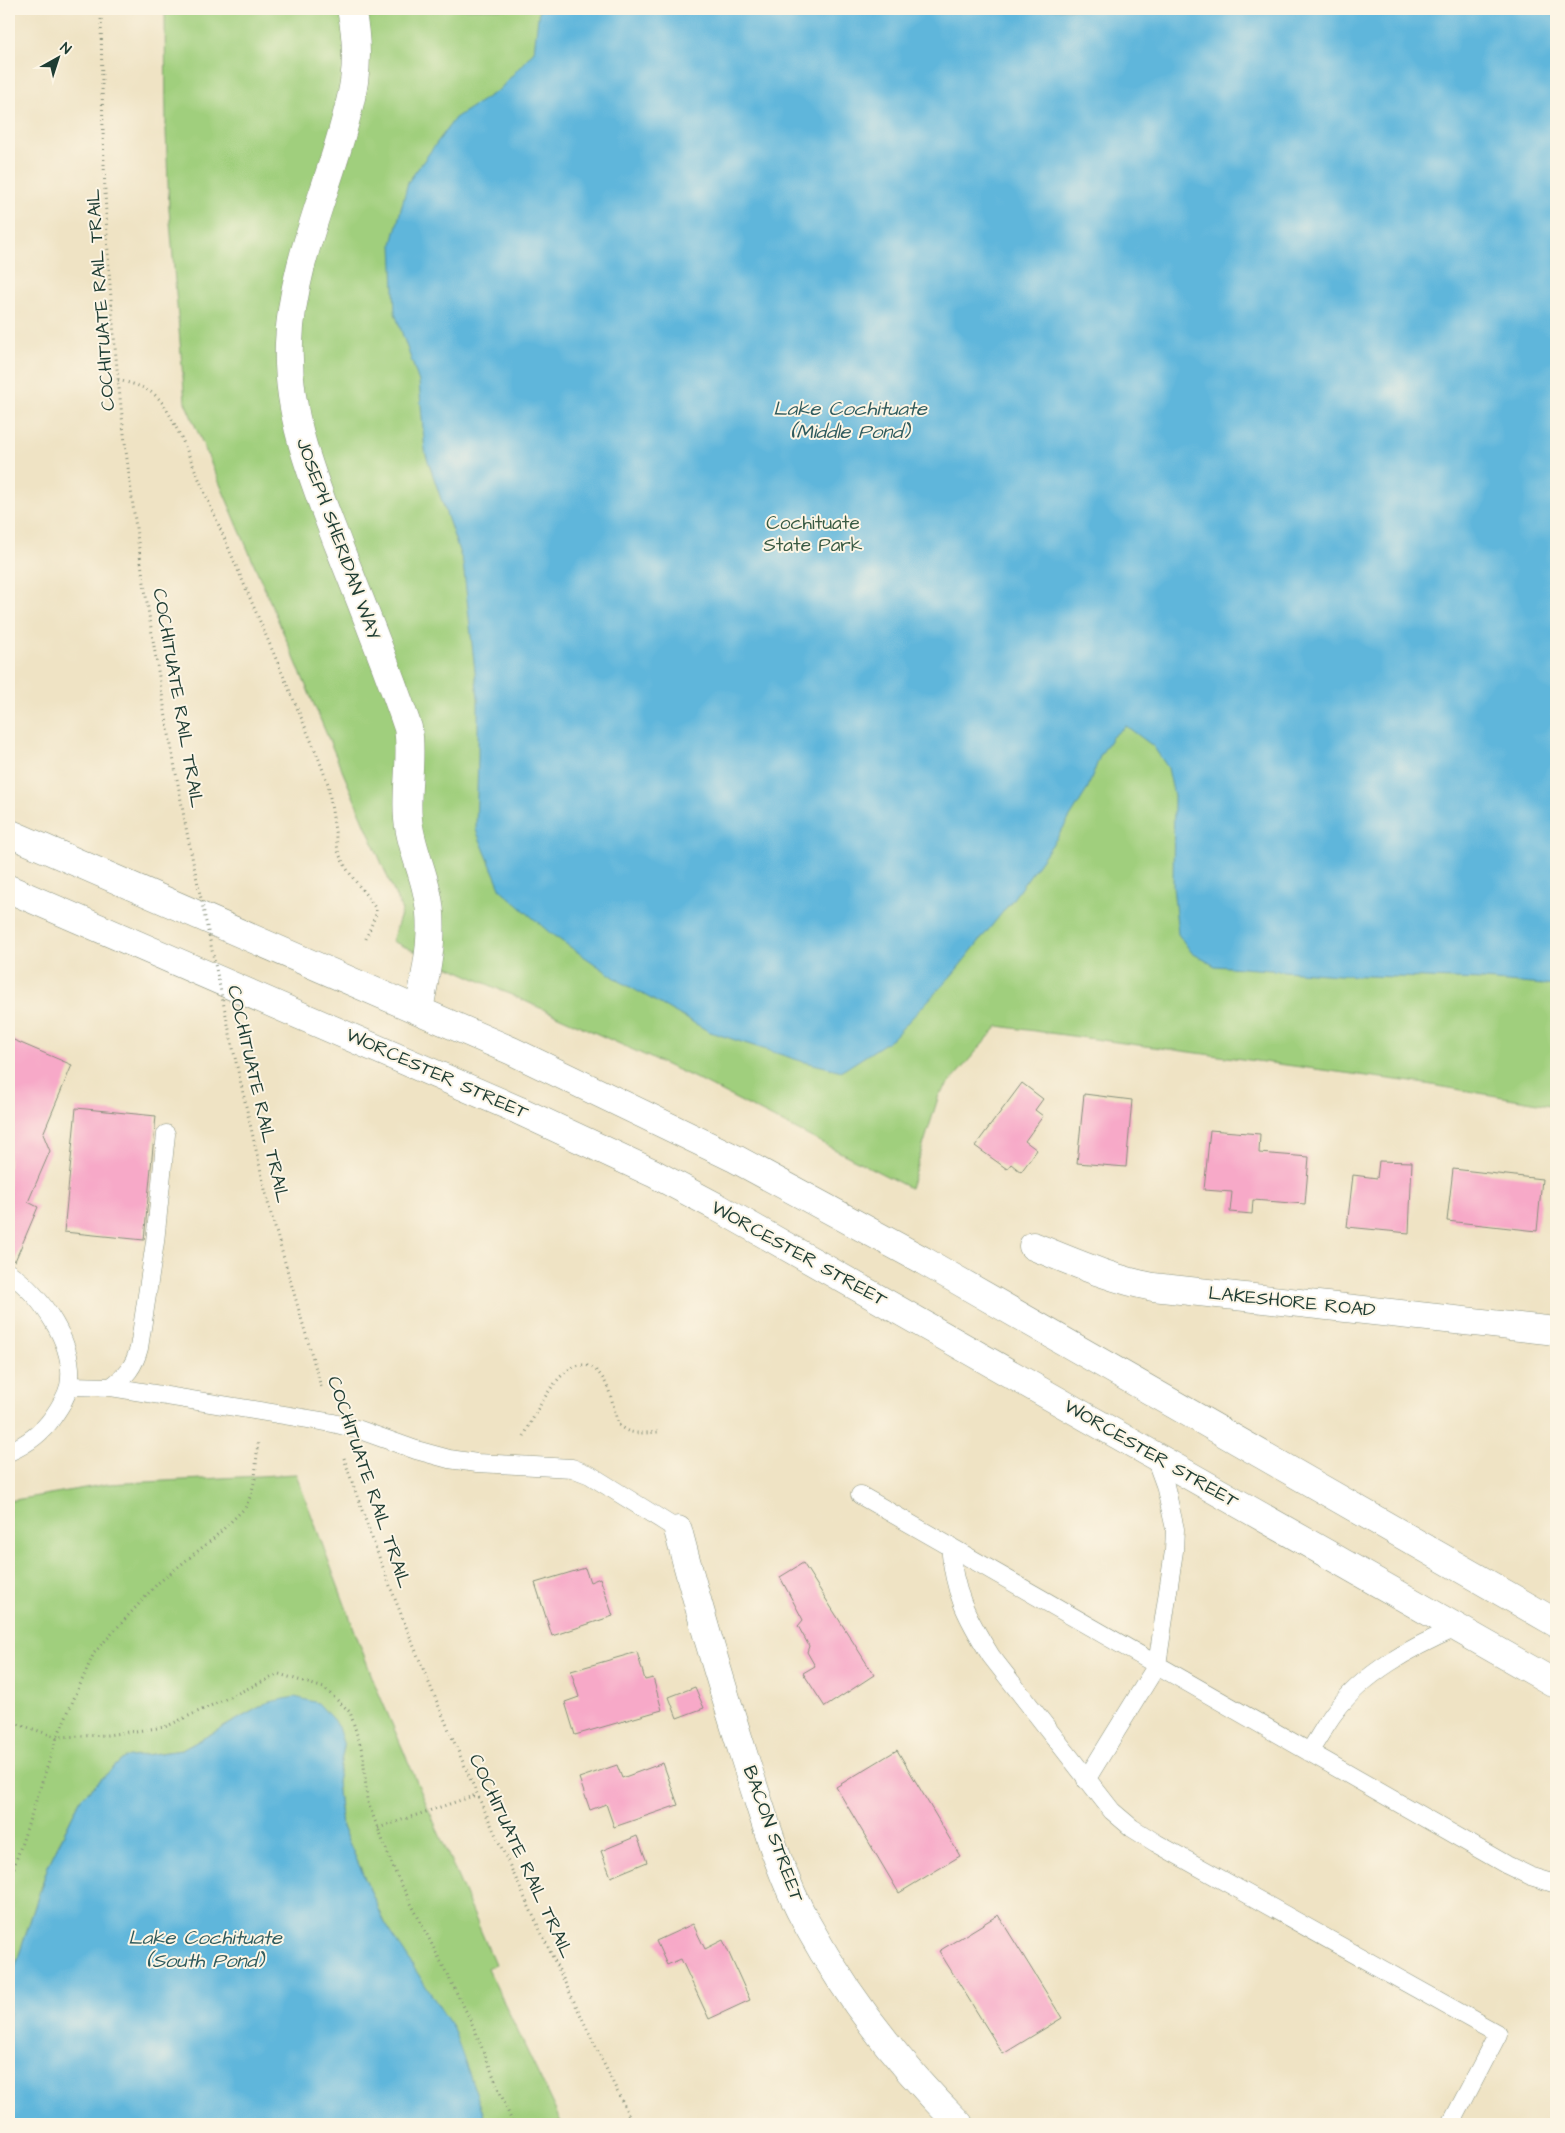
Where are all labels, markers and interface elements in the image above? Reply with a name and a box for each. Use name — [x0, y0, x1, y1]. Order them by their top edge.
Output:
north arrow — [32, 32, 82, 82]
text: N — [56, 38, 75, 59]
street label: COCHITUATE RAIL TRAIL — [80, 188, 122, 412]
water label: Lake Cochituate (Middle Pond) — [773, 395, 928, 446]
street label: JOSEPH SHERIDAN WAY — [289, 434, 387, 644]
park label: Cochituate State Park — [763, 510, 863, 559]
street label: COCHITUATE RAIL TRAIL — [145, 586, 211, 810]
street label: COCHITUATE RAIL TRAIL — [220, 983, 296, 1205]
street label: WORCESTER STREET — [341, 1022, 533, 1127]
street label: WORCESTER STREET — [706, 1194, 892, 1314]
street label: LAKESHORE ROAD — [1207, 1280, 1377, 1324]
street label: COCHITUATE RAIL TRAIL — [320, 1372, 418, 1592]
street label: WORCESTER STREET — [1059, 1393, 1243, 1515]
street label: COCHITUATE RAIL TRAIL — [462, 1750, 580, 1962]
street label: BACON STREET — [736, 1762, 810, 1906]
water label: Lake Cochituate (South Pond) — [128, 1924, 283, 1975]

